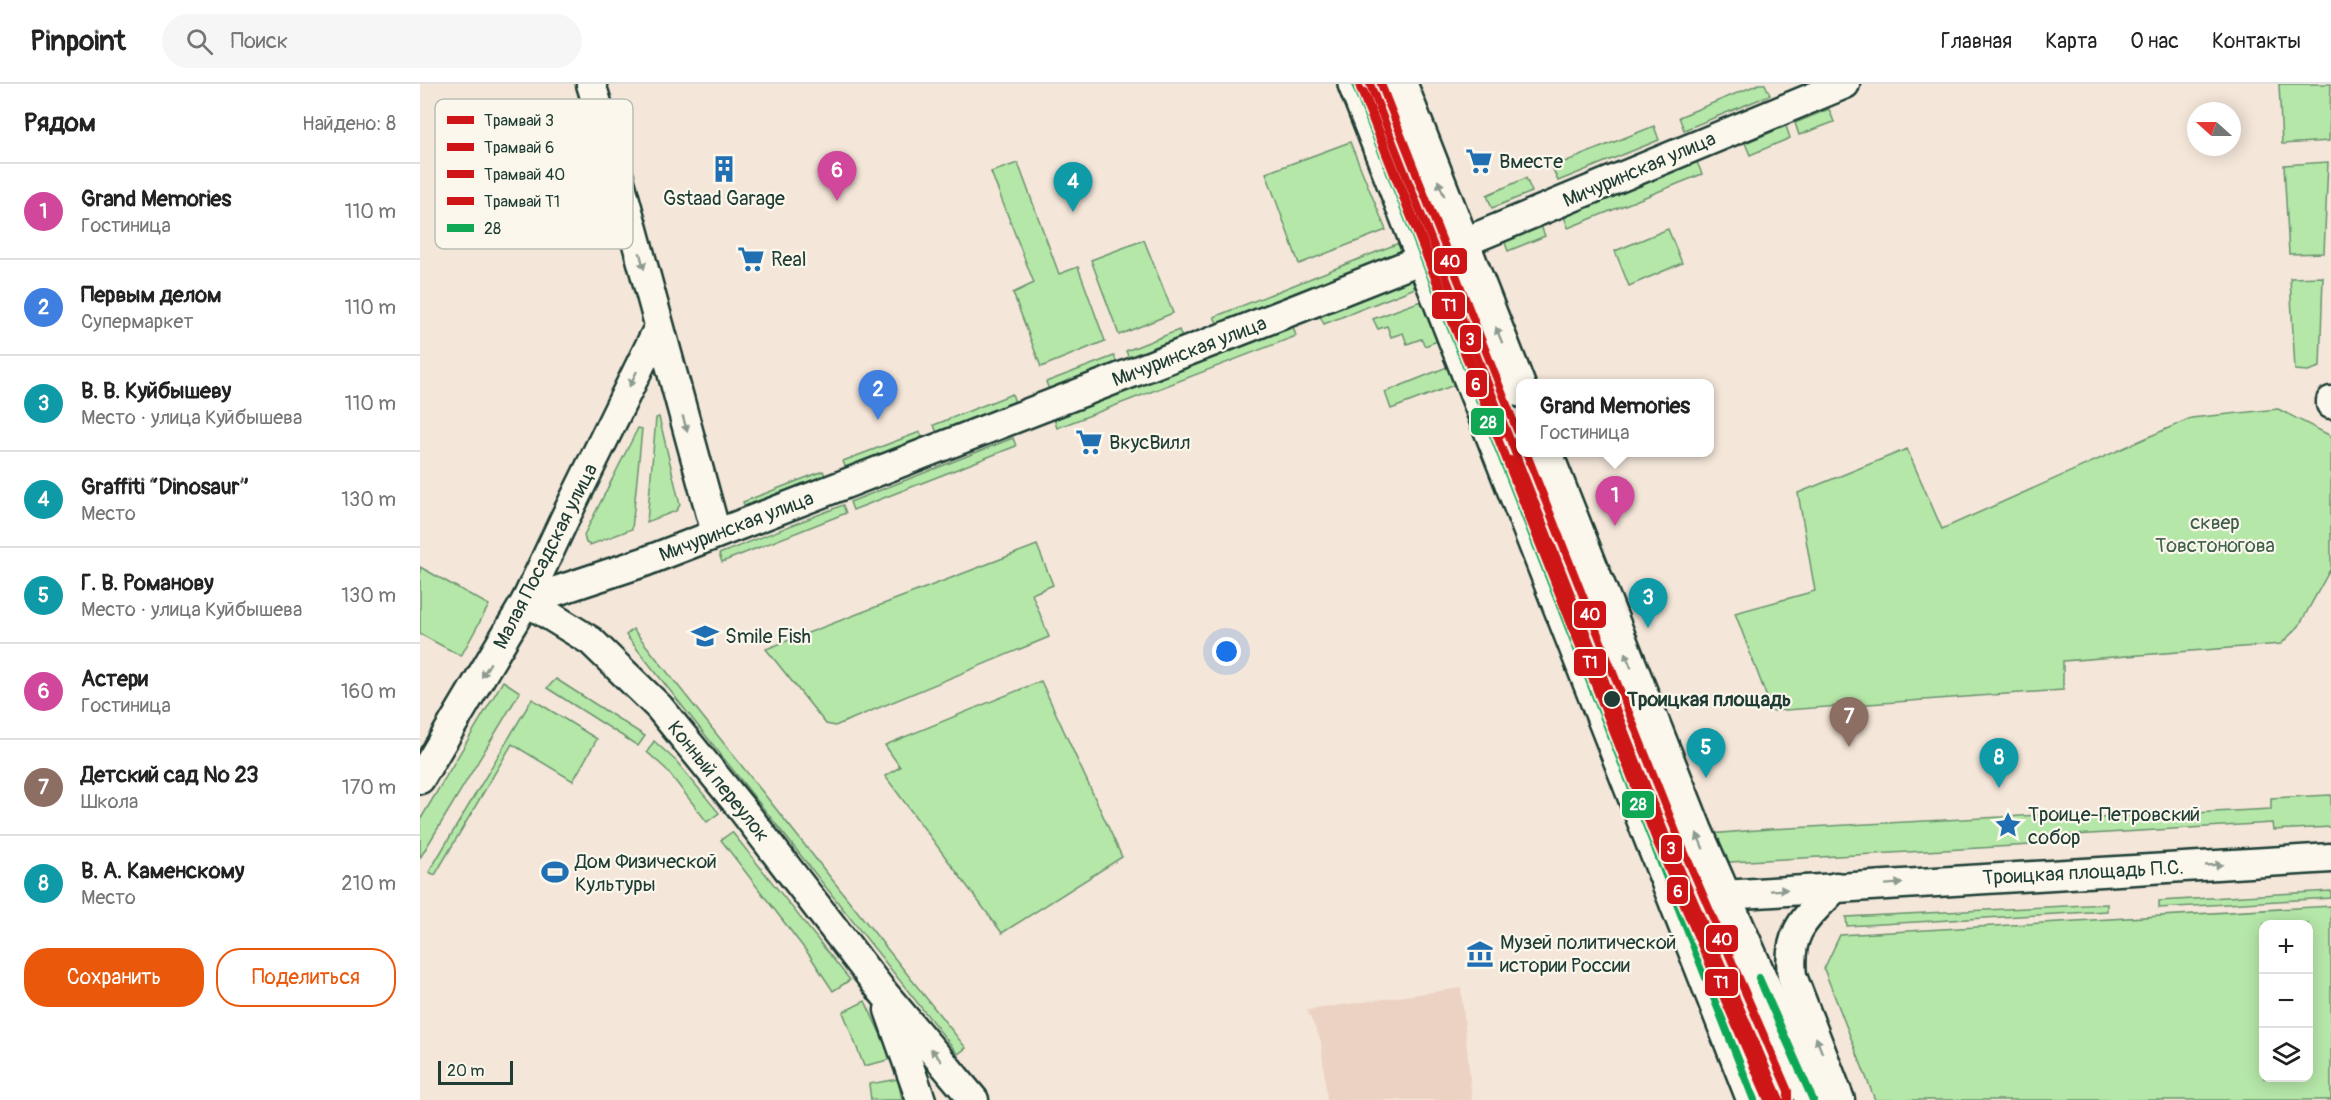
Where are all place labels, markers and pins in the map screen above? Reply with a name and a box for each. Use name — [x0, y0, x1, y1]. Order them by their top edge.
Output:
supermarket icon: Вместе — [1464, 146, 1494, 176]
place label: Вместе — [1499, 149, 1563, 174]
pin: 6 — [818, 152, 856, 201]
building icon: Gstaad Garage — [709, 154, 739, 184]
pin: 4 — [1054, 162, 1092, 212]
place label: Gstaad Garage — [663, 186, 785, 211]
supermarket icon: Real — [736, 244, 766, 274]
place label: Real — [771, 247, 807, 272]
pin: 2 — [858, 370, 898, 420]
supermarket icon: ВкусВилл — [1074, 427, 1104, 457]
place label: ВкусВилл — [1109, 430, 1191, 455]
pin: 1 — [1596, 476, 1634, 526]
pin: 3 — [1628, 578, 1668, 628]
school or university icon: Smile Fish — [690, 621, 720, 651]
place label: Smile Fish — [725, 624, 811, 649]
place label: Троицкая площадь — [1626, 687, 1791, 712]
marker: Троицкая площадь — [1602, 689, 1622, 709]
pin: 7 — [1830, 698, 1868, 747]
pin: 5 — [1686, 728, 1726, 778]
pin: 8 — [1980, 738, 2018, 788]
place label: Троице-Петровский собор — [2028, 802, 2200, 850]
place icon: Троице-Петровский собор — [1993, 810, 2023, 840]
place label: Дом Физической Культуры — [574, 849, 717, 897]
sports icon: Дом Физической Культуры — [540, 857, 570, 887]
place label: Музей политической истории России — [1500, 930, 1676, 978]
museum icon: Музей политической истории России — [1465, 939, 1495, 969]

